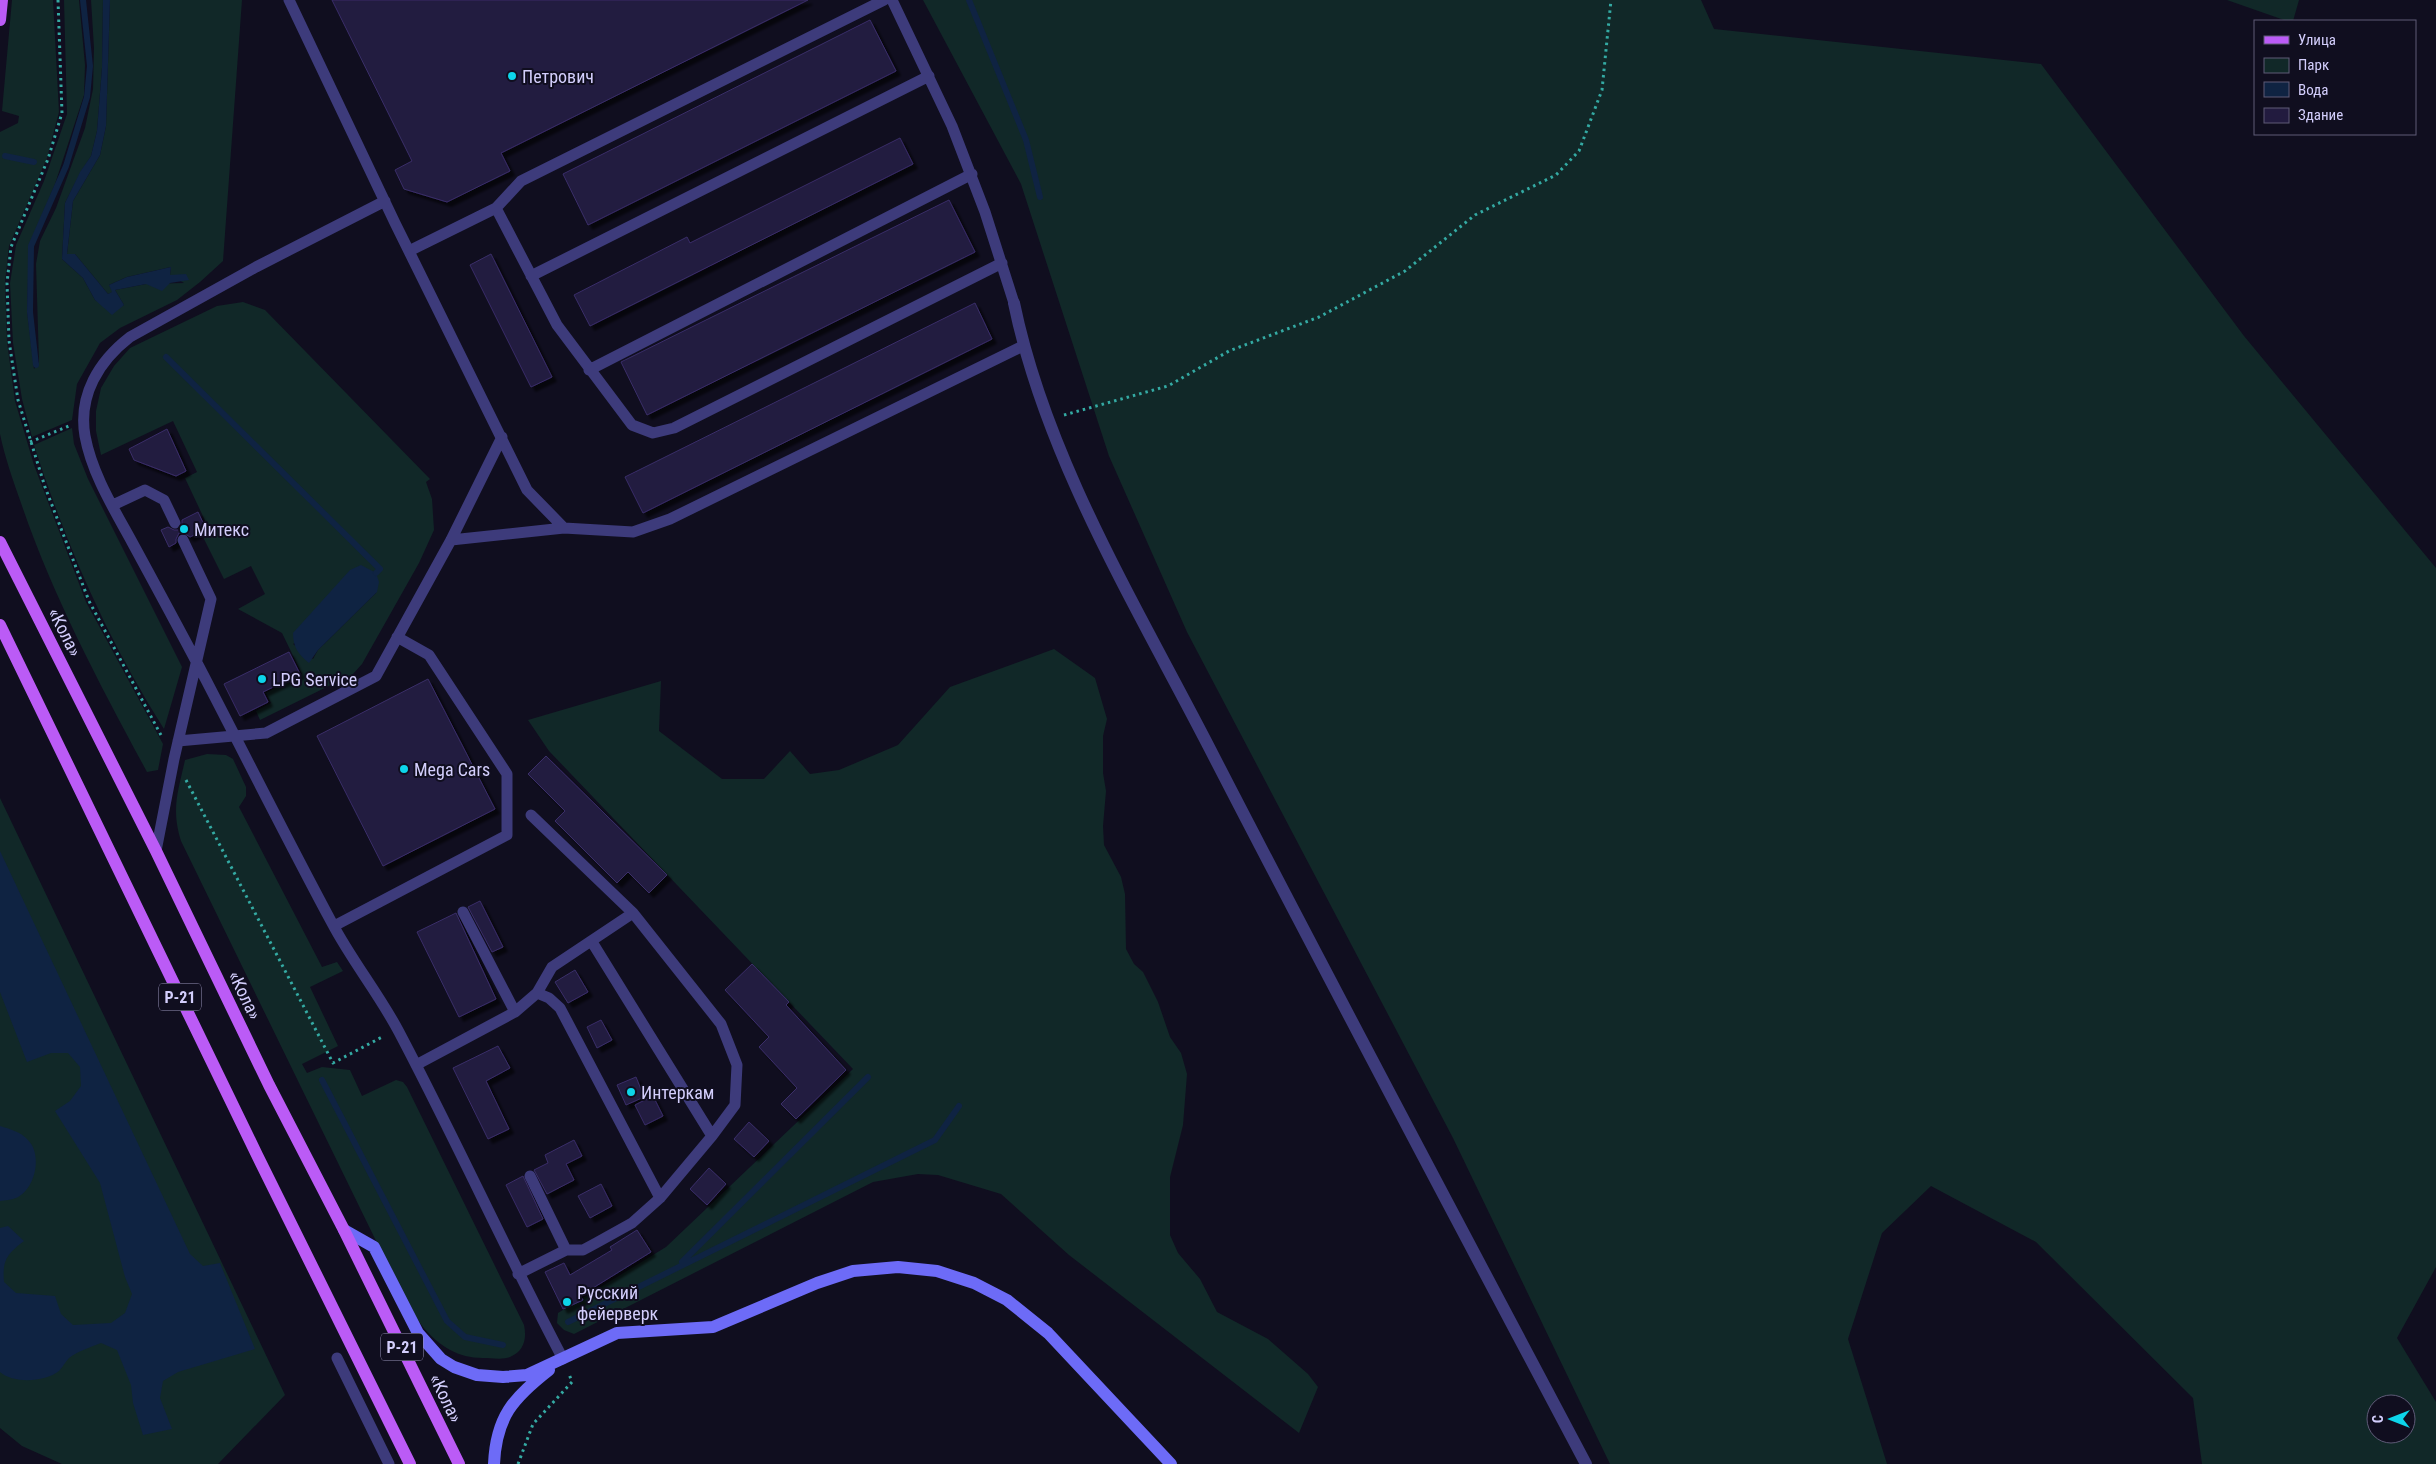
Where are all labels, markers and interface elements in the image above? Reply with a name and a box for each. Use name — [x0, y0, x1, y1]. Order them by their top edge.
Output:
legend — [2254, 20, 2416, 135]
text: Улица — [2298, 31, 2336, 49]
text: Парк — [2298, 56, 2329, 74]
place label: Петрович — [522, 66, 594, 87]
marker: Петрович — [506, 70, 518, 82]
text: Вода — [2298, 81, 2328, 99]
text: Здание — [2298, 106, 2343, 124]
place label: Митекс — [194, 519, 249, 540]
marker: Митекс — [178, 523, 190, 535]
street label: «Кола» — [44, 604, 86, 660]
place label: LPG Service — [272, 669, 357, 690]
marker: LPG Service — [256, 673, 268, 685]
place label: Mega Cars — [414, 759, 490, 780]
marker: Mega Cars — [398, 763, 410, 775]
street label: «Кола» — [224, 967, 266, 1023]
road number: Р-21 — [159, 984, 201, 1010]
place label: Интеркам — [641, 1082, 714, 1103]
marker: Интеркам — [625, 1086, 637, 1098]
place label: Русский фейерверк — [577, 1282, 659, 1324]
marker: Русский фейерверк — [561, 1296, 573, 1308]
road number: Р-21 — [381, 1334, 423, 1360]
street label: «Кола» — [425, 1370, 467, 1426]
north arrow — [2366, 1394, 2416, 1444]
text: С — [2370, 1415, 2386, 1423]

